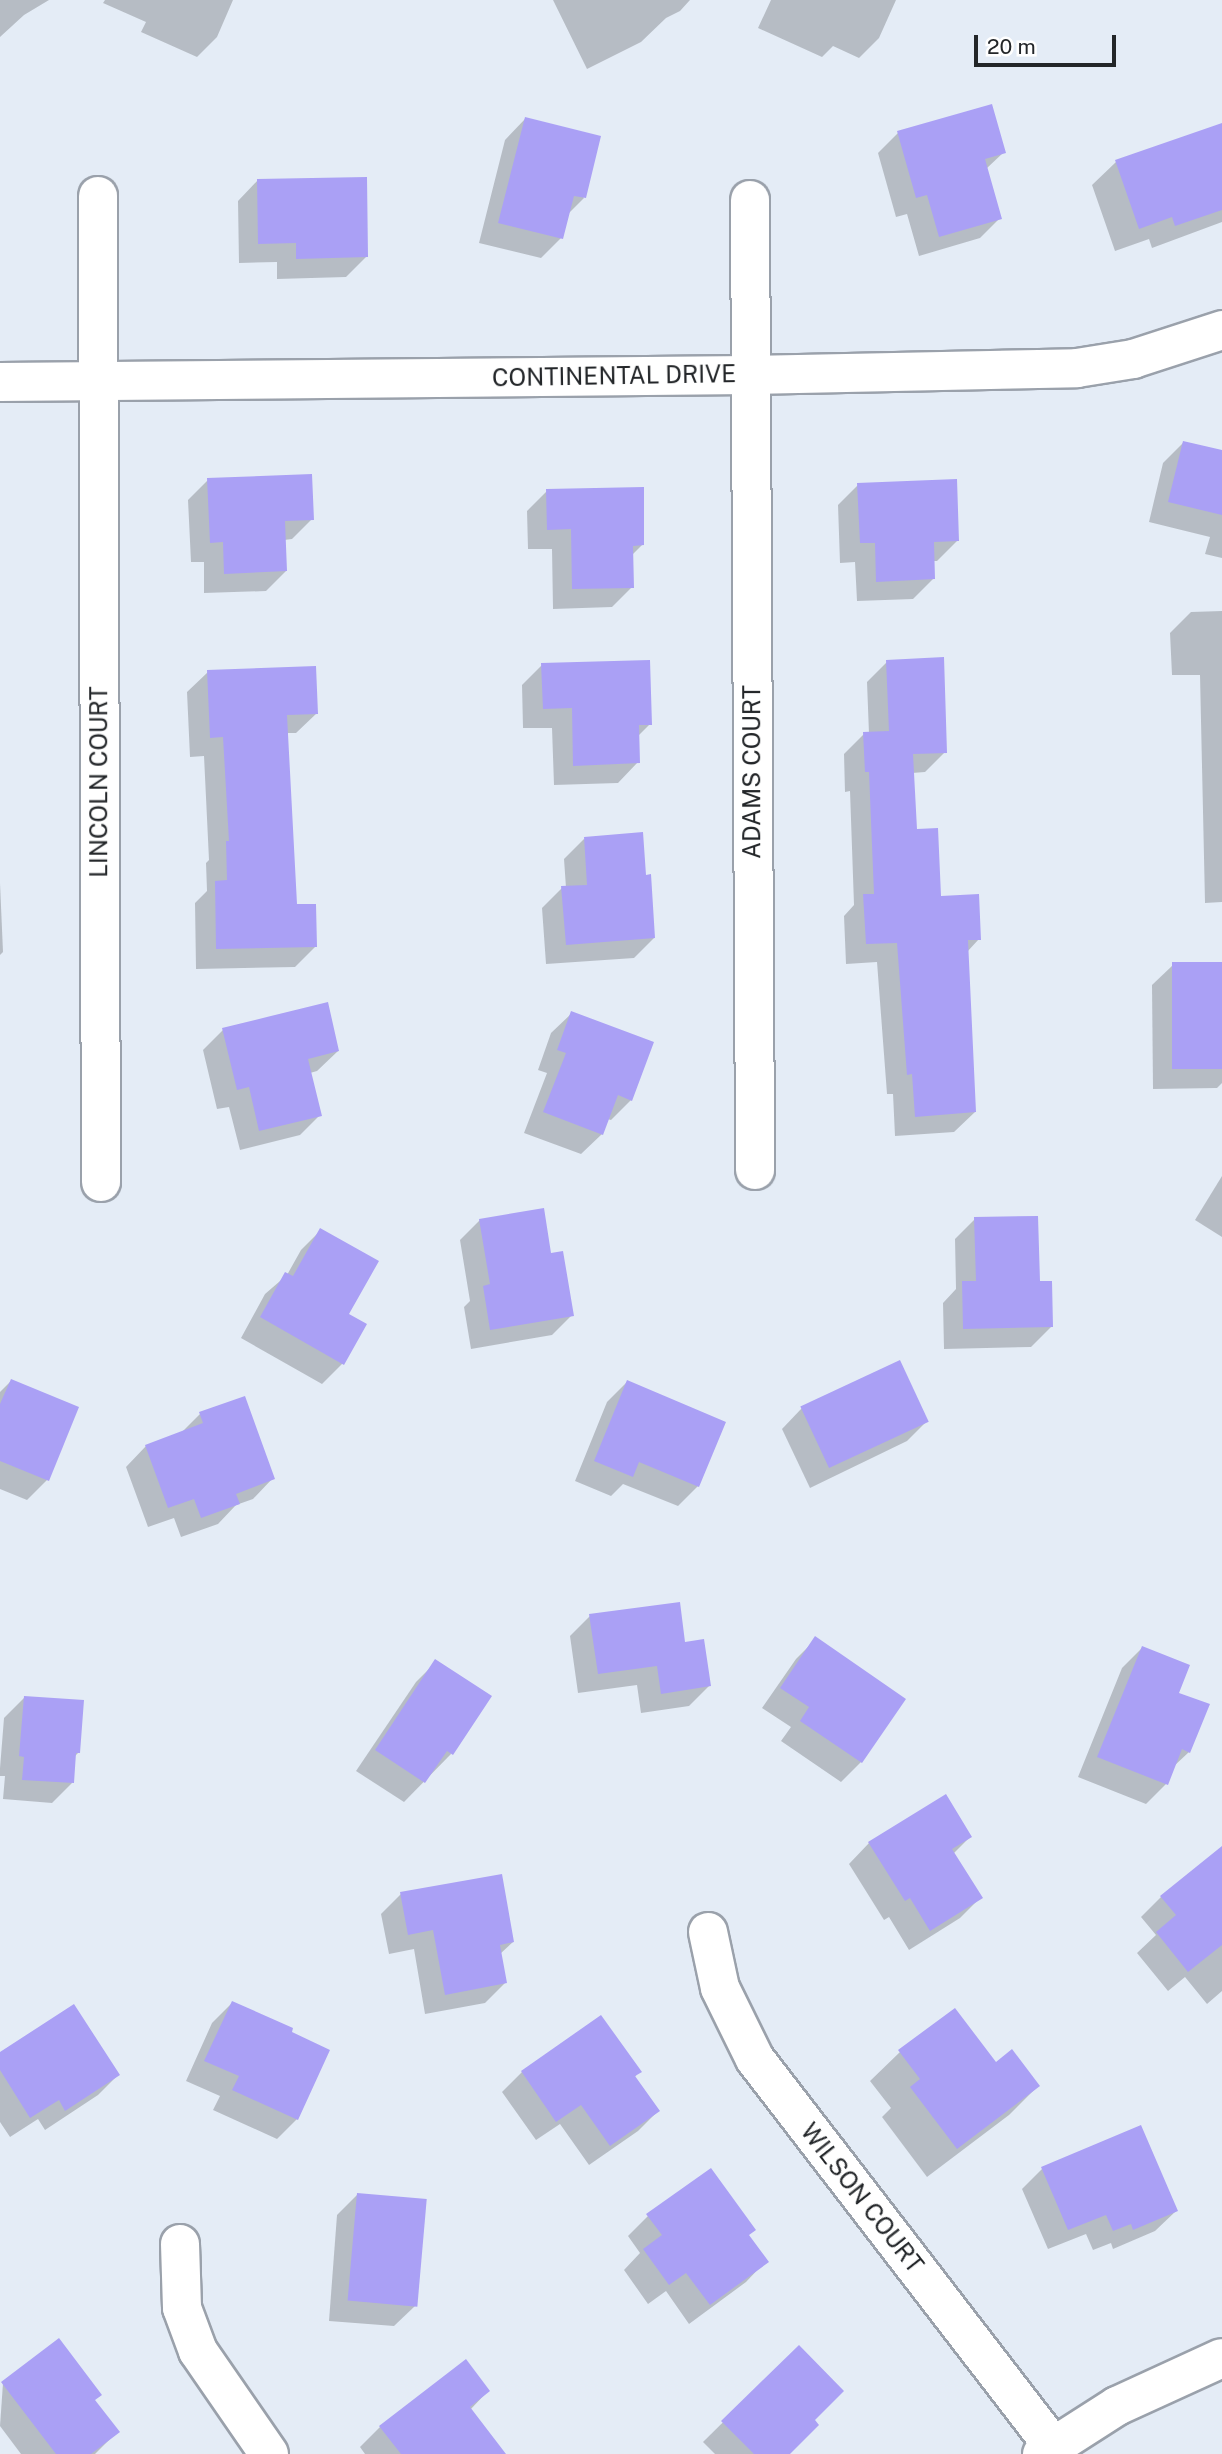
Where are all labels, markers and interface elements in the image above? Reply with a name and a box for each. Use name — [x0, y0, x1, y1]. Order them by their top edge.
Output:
scale bar — [977, 21, 1119, 65]
text: 20 m — [987, 34, 1036, 59]
street label: CONTINENTAL DRIVE — [492, 359, 736, 393]
street label: ADAMS COURT — [738, 685, 766, 859]
street label: LINCOLN COURT — [85, 686, 113, 878]
street label: WILSON COURT — [795, 2117, 929, 2279]

